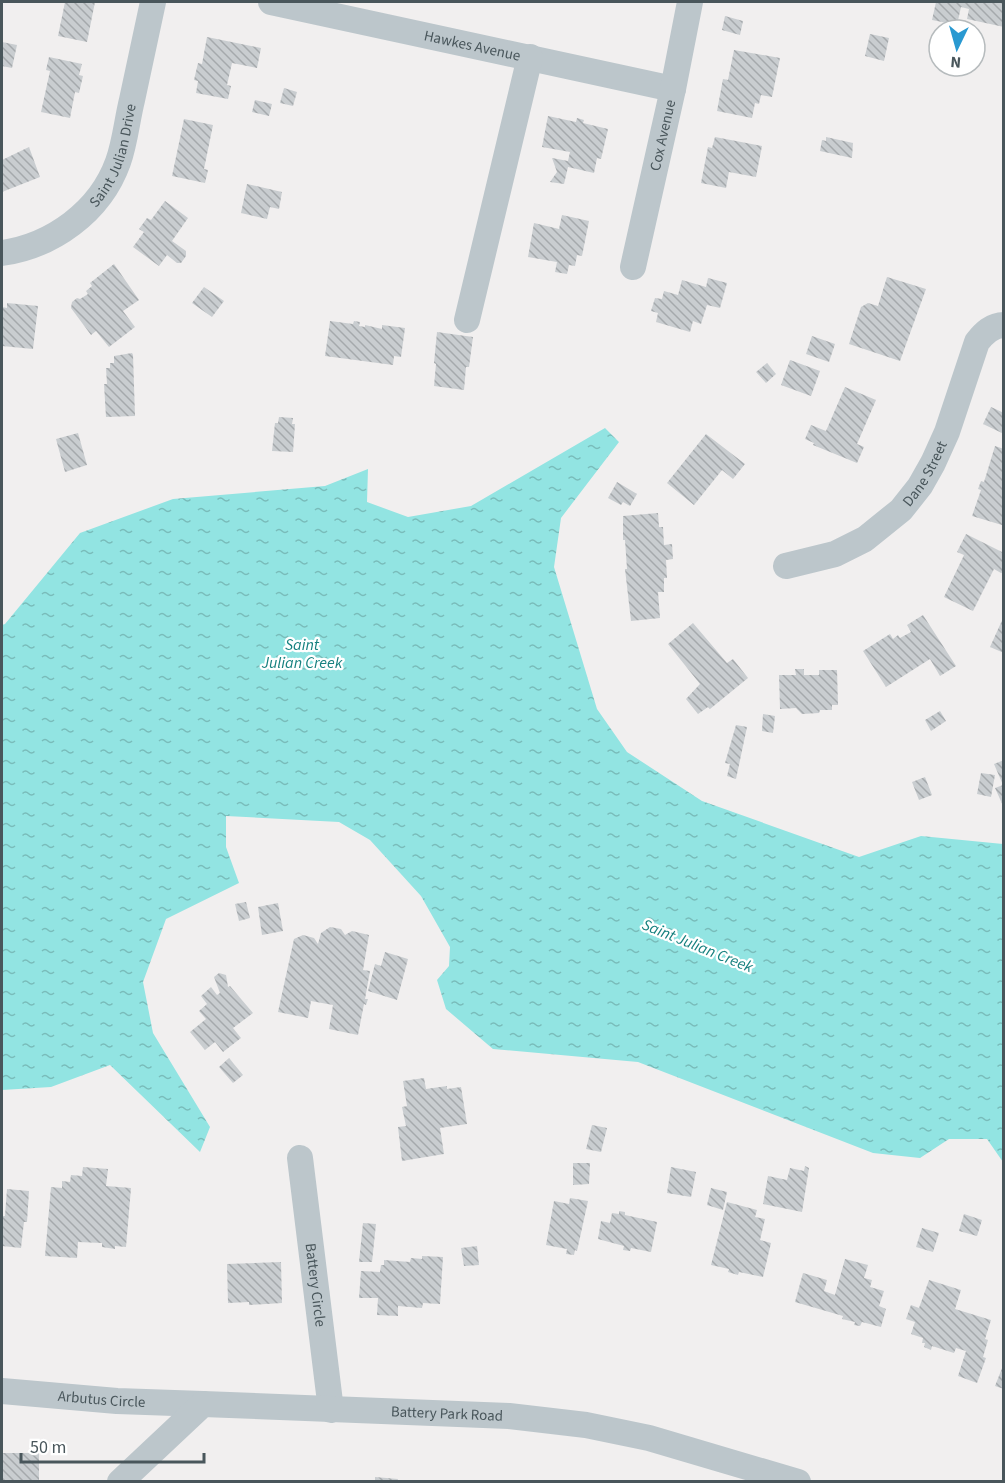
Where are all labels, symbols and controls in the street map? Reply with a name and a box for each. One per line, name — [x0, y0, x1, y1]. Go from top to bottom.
north arrow — [927, 18, 987, 78]
street label: Hawkes Avenue — [422, 25, 523, 67]
text: N — [950, 51, 962, 73]
street label: Cox Avenue — [645, 98, 681, 173]
street label: Saint Julian Drive — [85, 102, 142, 212]
street label: Dane Street — [898, 438, 953, 511]
water label: Saint Julian Creek — [261, 634, 343, 674]
water label: Saint Julian Creek — [639, 914, 757, 978]
street label: Battery Circle — [300, 1242, 331, 1328]
street label: Arbutus Circle — [57, 1386, 146, 1413]
street label: Battery Park Road — [390, 1401, 503, 1427]
scale bar — [21, 1426, 204, 1464]
text: 50 m — [30, 1435, 66, 1460]

